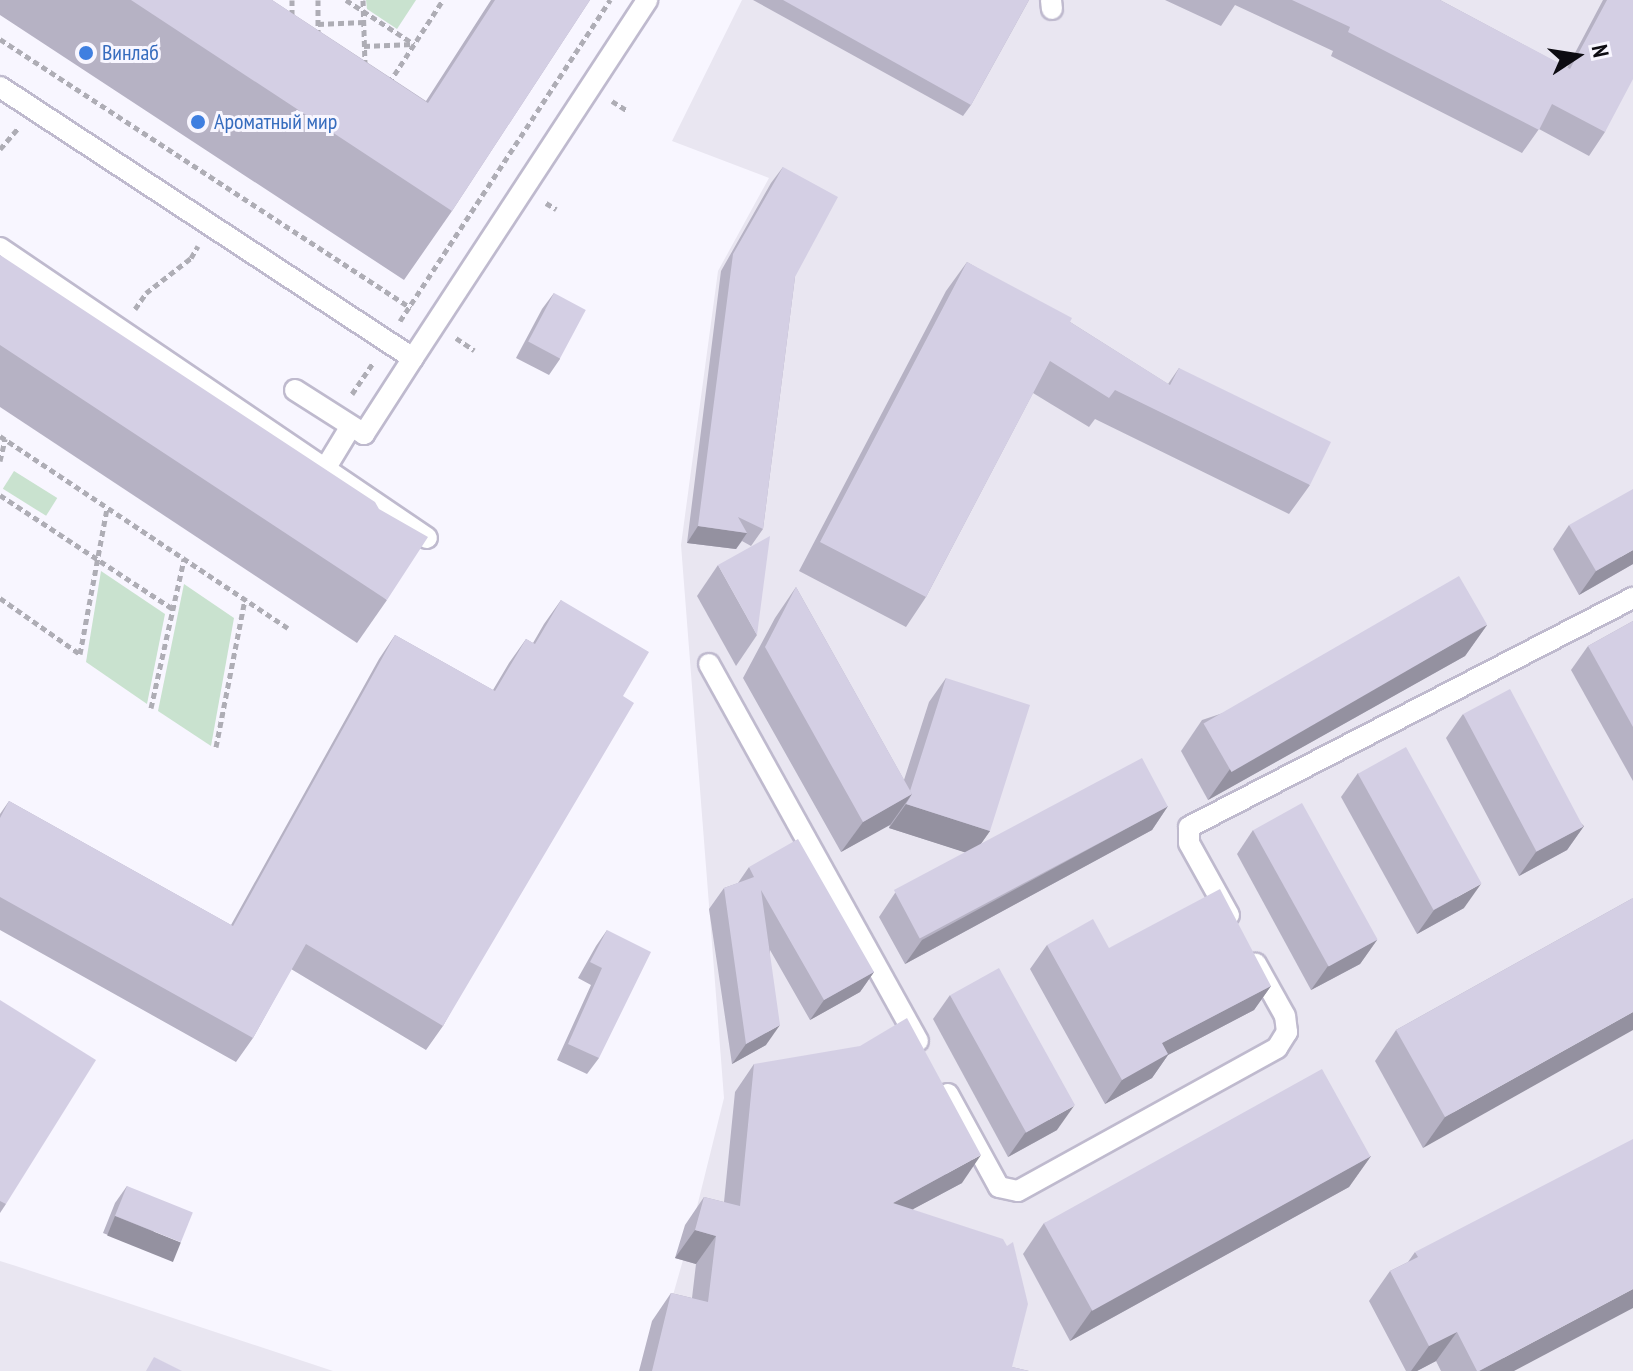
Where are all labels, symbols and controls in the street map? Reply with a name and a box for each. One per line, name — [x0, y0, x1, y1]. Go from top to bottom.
north arrow — [1537, 16, 1617, 96]
place label: Винлаб — [102, 40, 159, 66]
text: N — [1586, 42, 1615, 60]
marker: Винлаб — [77, 44, 95, 62]
place label: Ароматный мир — [214, 109, 337, 135]
marker: Ароматный мир — [189, 113, 207, 131]

